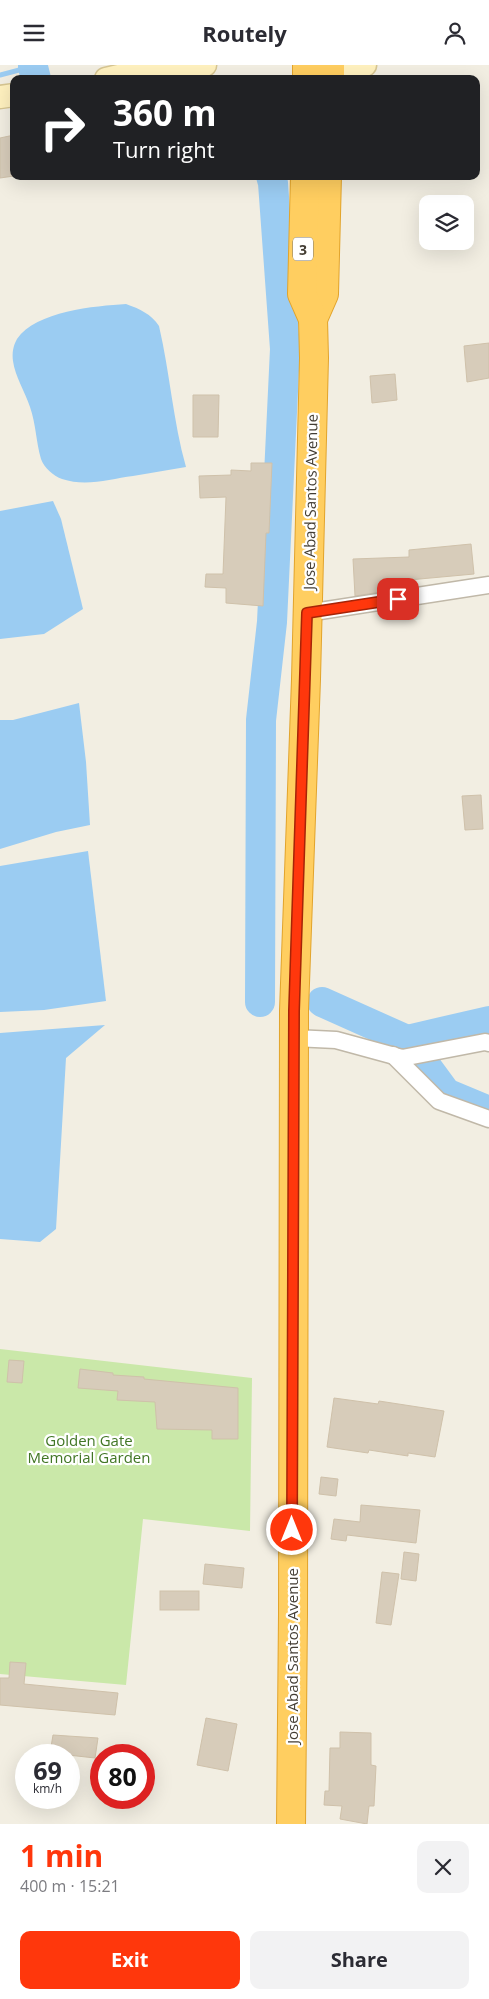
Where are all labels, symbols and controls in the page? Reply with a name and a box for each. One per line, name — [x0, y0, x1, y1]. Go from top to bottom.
text: Routely — [202, 18, 287, 48]
icon: menu — [20, 19, 48, 47]
icon: person — [441, 19, 469, 47]
text: 360 m — [113, 89, 217, 136]
icon: right — [30, 95, 95, 160]
text: Turn right — [113, 134, 215, 164]
map controls — [419, 195, 474, 250]
button: layers — [419, 195, 474, 250]
road number: 3 — [293, 237, 313, 260]
street label: Jose Abad Santos Avenue — [298, 414, 322, 592]
pin — [377, 578, 419, 620]
icon: arrive — [384, 585, 412, 613]
park label: Golden Gate Memorial Garden — [28, 1430, 150, 1467]
position arrow — [265, 1503, 317, 1555]
street label: Jose Abad Santos Avenue — [282, 1568, 302, 1746]
speed limit sign: 80 — [90, 1744, 155, 1809]
text: 69 — [33, 1753, 62, 1787]
text: km/h — [33, 1780, 62, 1797]
text: 1 min — [20, 1835, 103, 1876]
button: close — [417, 1841, 469, 1893]
text: 400 m · 15:21 — [20, 1875, 120, 1897]
button: Exit — [20, 1931, 240, 1989]
button: Share — [250, 1931, 469, 1989]

